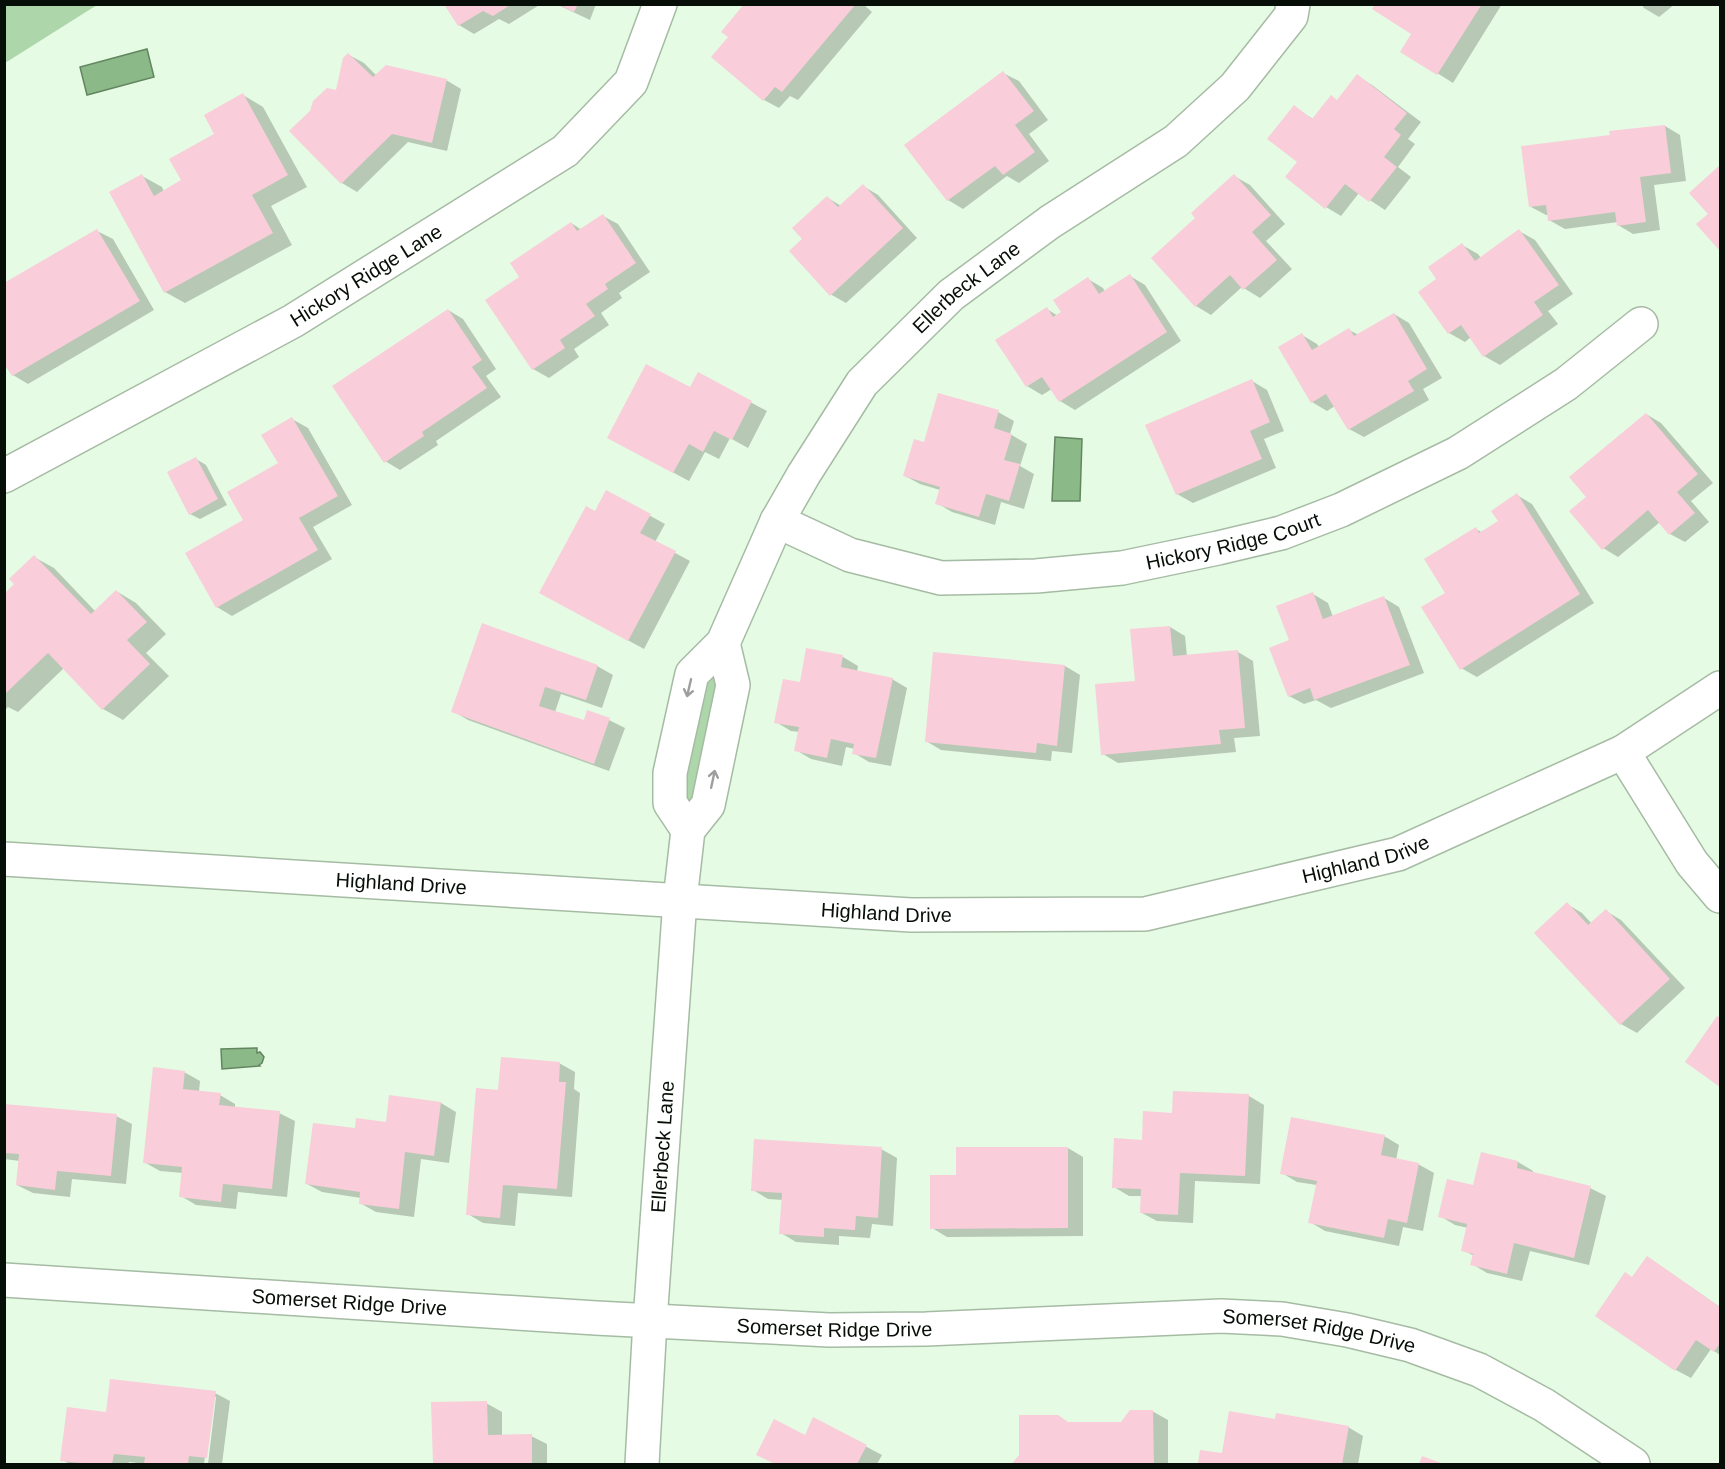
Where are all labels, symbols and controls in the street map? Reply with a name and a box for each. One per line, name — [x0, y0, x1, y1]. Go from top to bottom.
street label: Hickory Ridge Lane — [286, 220, 446, 331]
street label: Ellerbeck Lane — [908, 237, 1024, 338]
street label: Hickory Ridge Court — [1144, 508, 1324, 574]
one-way arrow — [682, 678, 694, 697]
one-way arrow — [708, 770, 719, 789]
street label: Highland Drive — [1300, 830, 1432, 887]
street label: Highland Drive — [335, 869, 467, 899]
street label: Highland Drive — [820, 898, 952, 926]
street label: Ellerbeck Lane — [647, 1080, 678, 1213]
street label: Somerset Ridge Drive — [251, 1285, 448, 1319]
street label: Somerset Ridge Drive — [1222, 1305, 1418, 1357]
street label: Somerset Ridge Drive — [736, 1314, 933, 1341]

